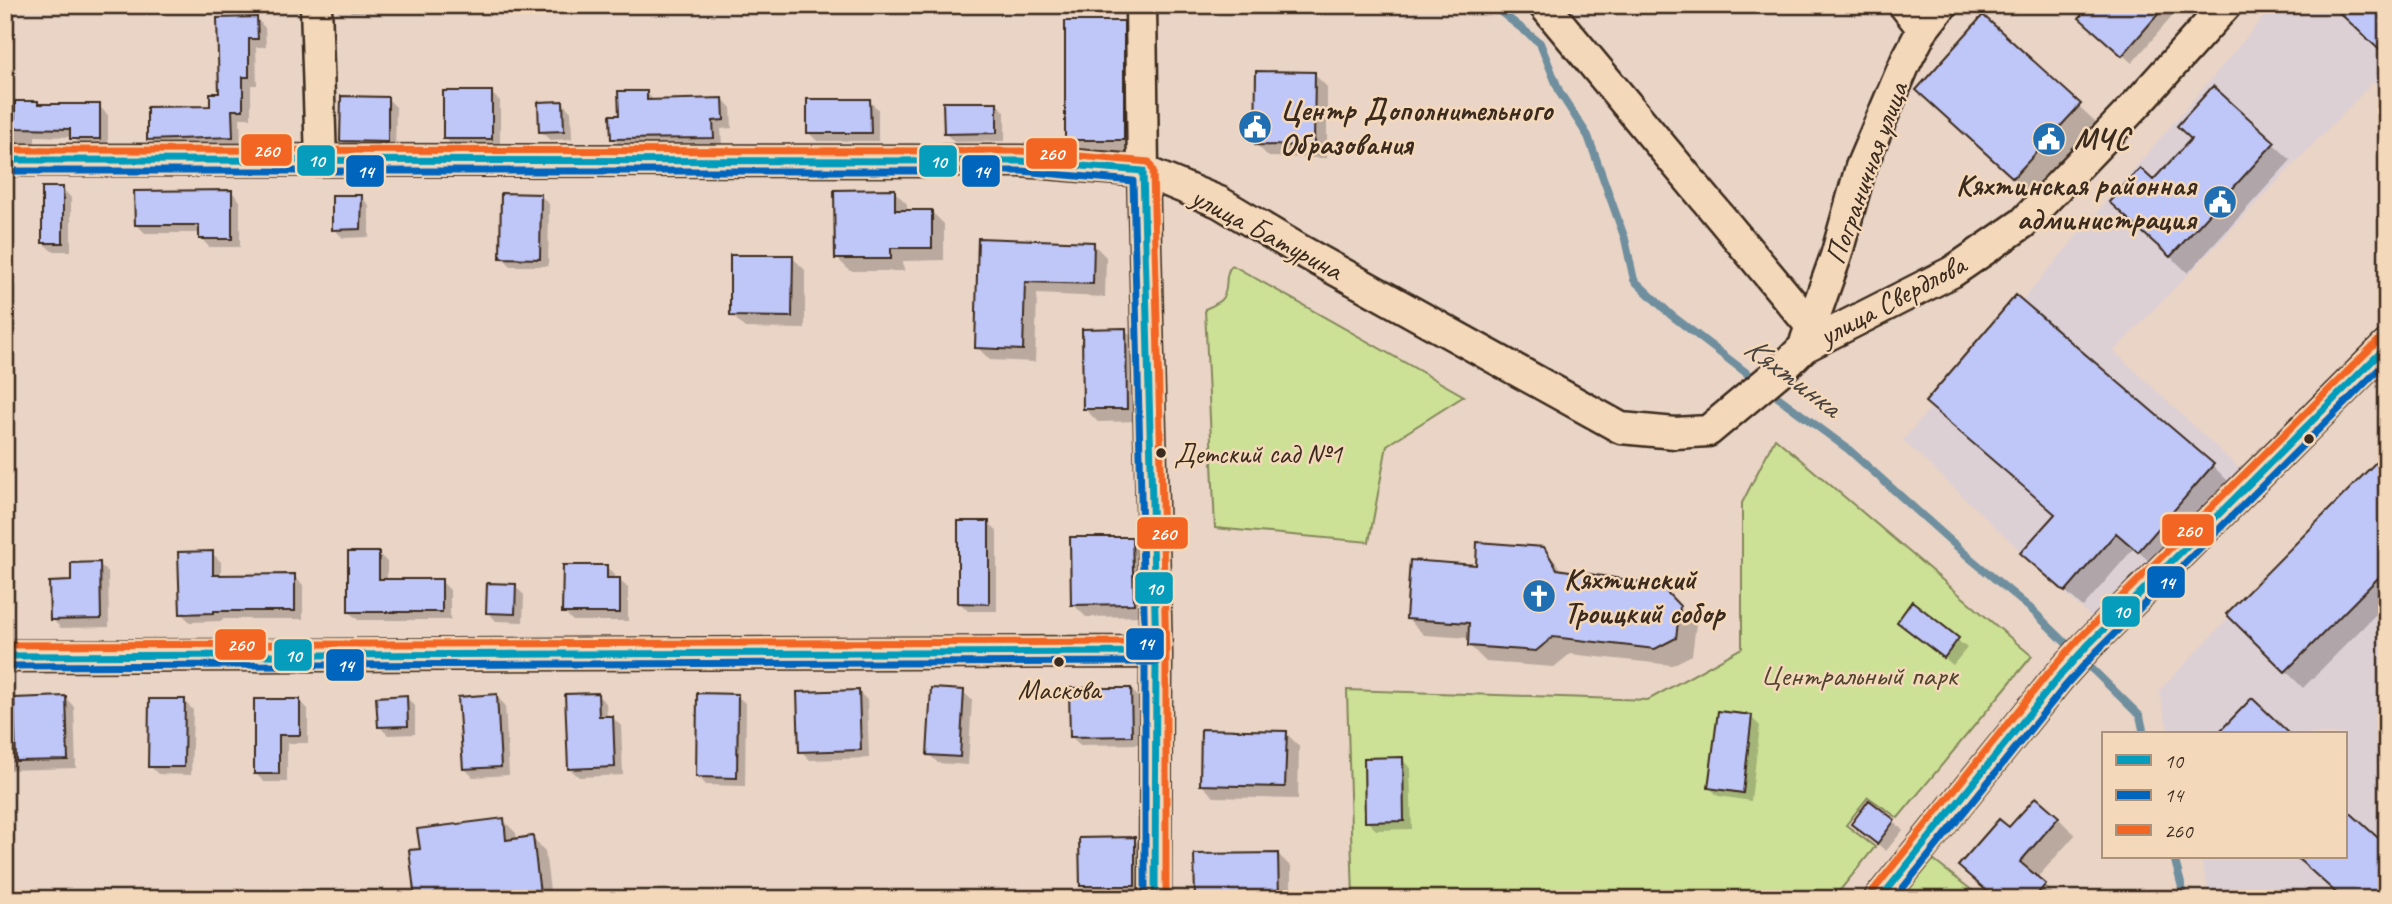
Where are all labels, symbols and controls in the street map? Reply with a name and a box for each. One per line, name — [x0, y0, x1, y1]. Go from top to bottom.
street label: Пограничная улица — [1816, 75, 1917, 269]
place label: Центр Дополнительного Образования — [1280, 91, 1554, 163]
public building icon: Центр Дополнительного Образования — [1236, 108, 1274, 146]
public building icon: МЧС — [2030, 120, 2068, 158]
place label: МЧС — [2074, 120, 2133, 158]
line badge: 260 — [240, 133, 293, 167]
line badge: 260 — [1025, 137, 1078, 170]
text: 260 — [253, 139, 281, 163]
text: 260 — [1038, 142, 1066, 166]
line badge: 10 — [296, 144, 336, 177]
line badge: 10 — [918, 144, 958, 178]
text: 10 — [307, 149, 327, 173]
text: 10 — [929, 150, 949, 174]
line badge: 14 — [345, 154, 385, 188]
line badge: 14 — [961, 154, 1001, 188]
text: 14 — [356, 160, 376, 184]
text: 14 — [972, 160, 992, 184]
place label: Кяхтинская районная администрация — [1956, 166, 2198, 238]
street label: улица Батурина — [1183, 176, 1351, 290]
public building icon: Кяхтинская районная администрация — [2201, 183, 2239, 221]
street label: улица Свердлова — [1810, 244, 1974, 355]
water label: Кяхтинка — [1736, 327, 1852, 428]
unlabelled marker — [2302, 432, 2316, 446]
place label: Детский сад №1 — [1174, 436, 1343, 471]
marker: Детский сад №1 — [1154, 446, 1168, 460]
line badge: 260 — [2161, 513, 2215, 547]
line badge: 260 — [1136, 516, 1189, 550]
text: 260 — [2175, 519, 2203, 543]
text: 260 — [1150, 522, 1178, 546]
place label: Кяхтинский Троицкий собор — [1564, 560, 1727, 632]
line badge: 14 — [2146, 565, 2186, 599]
line badge: 10 — [1134, 571, 1174, 605]
text: 14 — [2157, 571, 2177, 595]
text: 10 — [1145, 577, 1165, 601]
church icon: Кяхтинский Троицкий собор — [1520, 577, 1558, 615]
line badge: 10 — [2101, 595, 2141, 628]
text: 10 — [2112, 600, 2132, 624]
line badge: 14 — [1125, 627, 1165, 661]
line badge: 260 — [214, 628, 267, 661]
text: 14 — [1136, 632, 1156, 656]
text: 260 — [227, 633, 255, 657]
line badge: 10 — [273, 638, 313, 672]
text: 10 — [284, 644, 304, 668]
line badge: 14 — [325, 648, 365, 682]
text: 14 — [336, 654, 356, 678]
marker: Маскова — [1052, 655, 1066, 669]
park label: Центральный парк — [1760, 656, 1960, 694]
place label: Маскова — [1018, 672, 1103, 707]
legend — [2102, 732, 2346, 858]
text: 10 — [2164, 748, 2184, 774]
text: 14 — [2164, 782, 2185, 808]
text: 260 — [2164, 818, 2194, 844]

